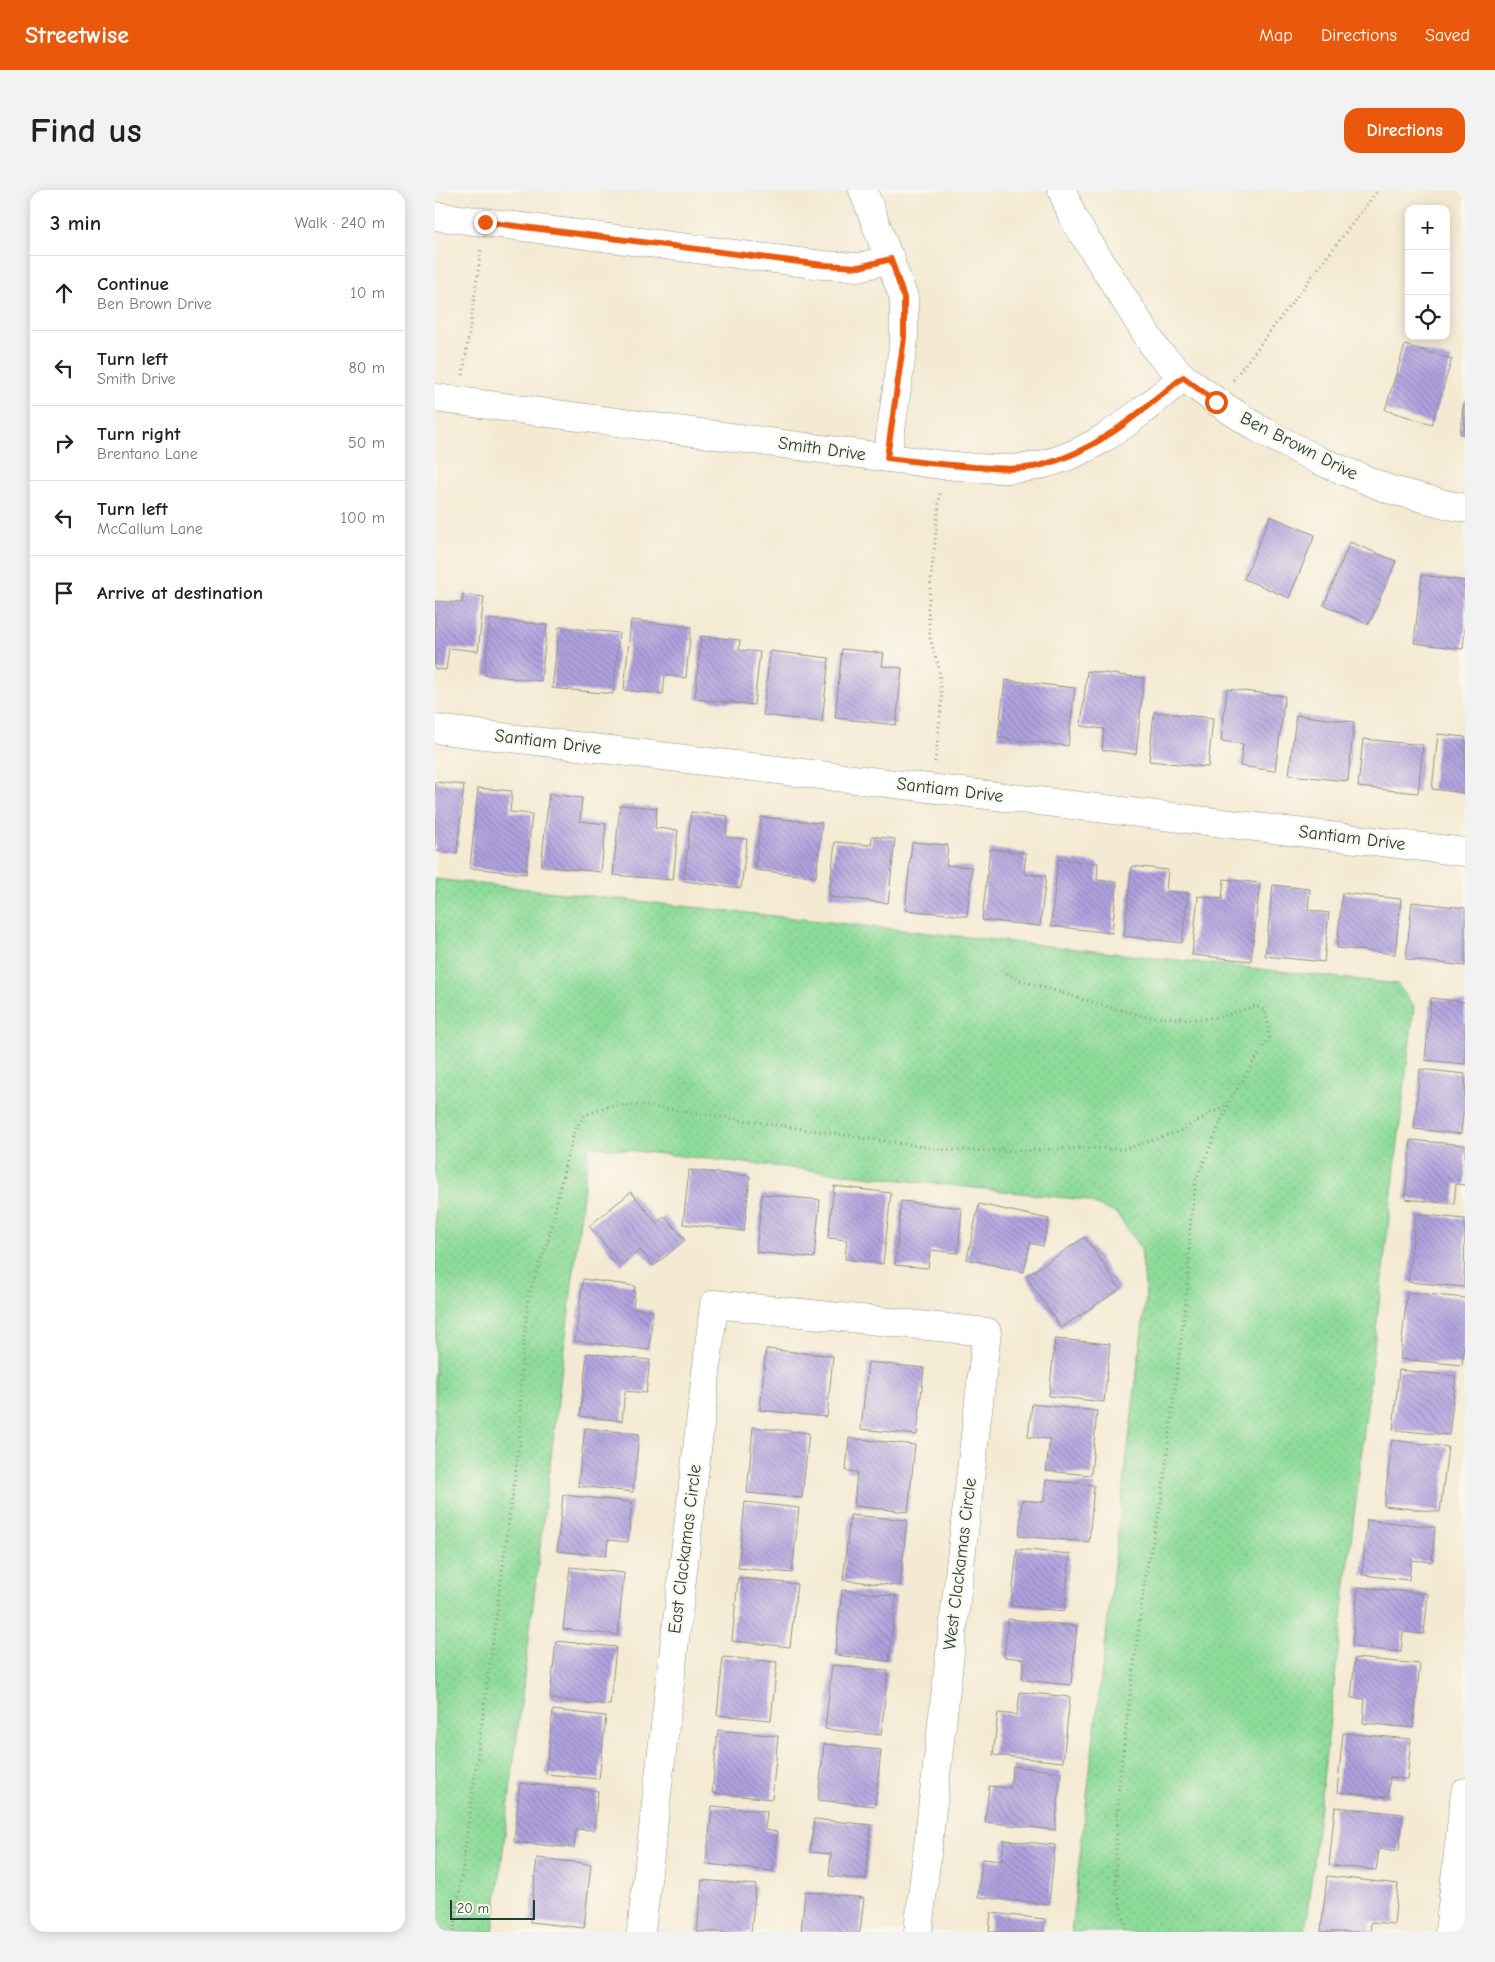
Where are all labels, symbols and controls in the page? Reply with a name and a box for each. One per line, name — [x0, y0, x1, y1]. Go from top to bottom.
text: Streetwise — [25, 21, 129, 49]
text: Map — [1259, 25, 1293, 46]
text: Directions — [1321, 25, 1397, 46]
text: Saved — [1425, 25, 1470, 46]
button: Directions — [1344, 108, 1465, 153]
text: Find us — [30, 110, 142, 151]
map controls — [1405, 205, 1450, 340]
button: + — [1405, 205, 1450, 250]
text: 3 min — [50, 211, 101, 235]
route end — [474, 211, 497, 234]
text: Walk · 240 m — [295, 214, 385, 232]
button: − — [1405, 250, 1450, 295]
text: Continue — [97, 273, 169, 295]
icon: ahead — [50, 279, 78, 307]
text: 10 m — [350, 284, 385, 302]
text: Ben Brown Drive — [97, 295, 212, 313]
button: locate — [1405, 295, 1450, 340]
text: Turn left — [97, 348, 168, 370]
icon: left — [50, 354, 78, 382]
text: 80 m — [348, 359, 385, 377]
text: Smith Drive — [97, 370, 176, 388]
route start — [1205, 391, 1228, 414]
street label: Ben Brown Drive — [1237, 407, 1361, 485]
text: Turn right — [97, 423, 181, 445]
icon: right — [50, 429, 78, 457]
street label: Smith Drive — [777, 432, 867, 466]
text: 50 m — [348, 434, 385, 452]
text: Brentano Lane — [97, 445, 198, 463]
text: Turn left — [97, 498, 168, 520]
icon: left — [50, 504, 78, 532]
text: 100 m — [341, 509, 385, 527]
text: McCallum Lane — [97, 520, 203, 538]
icon: arrive — [50, 579, 78, 607]
text: Arrive at destination — [97, 582, 263, 604]
street label: Santiam Drive — [493, 725, 603, 759]
street label: Santiam Drive — [895, 773, 1005, 807]
street label: Santiam Drive — [1297, 821, 1407, 855]
street label: East Clackamas Circle — [664, 1463, 706, 1635]
street label: West Clackamas Circle — [939, 1477, 981, 1651]
scale bar — [450, 1897, 535, 1920]
text: 20 m — [457, 1900, 489, 1917]

